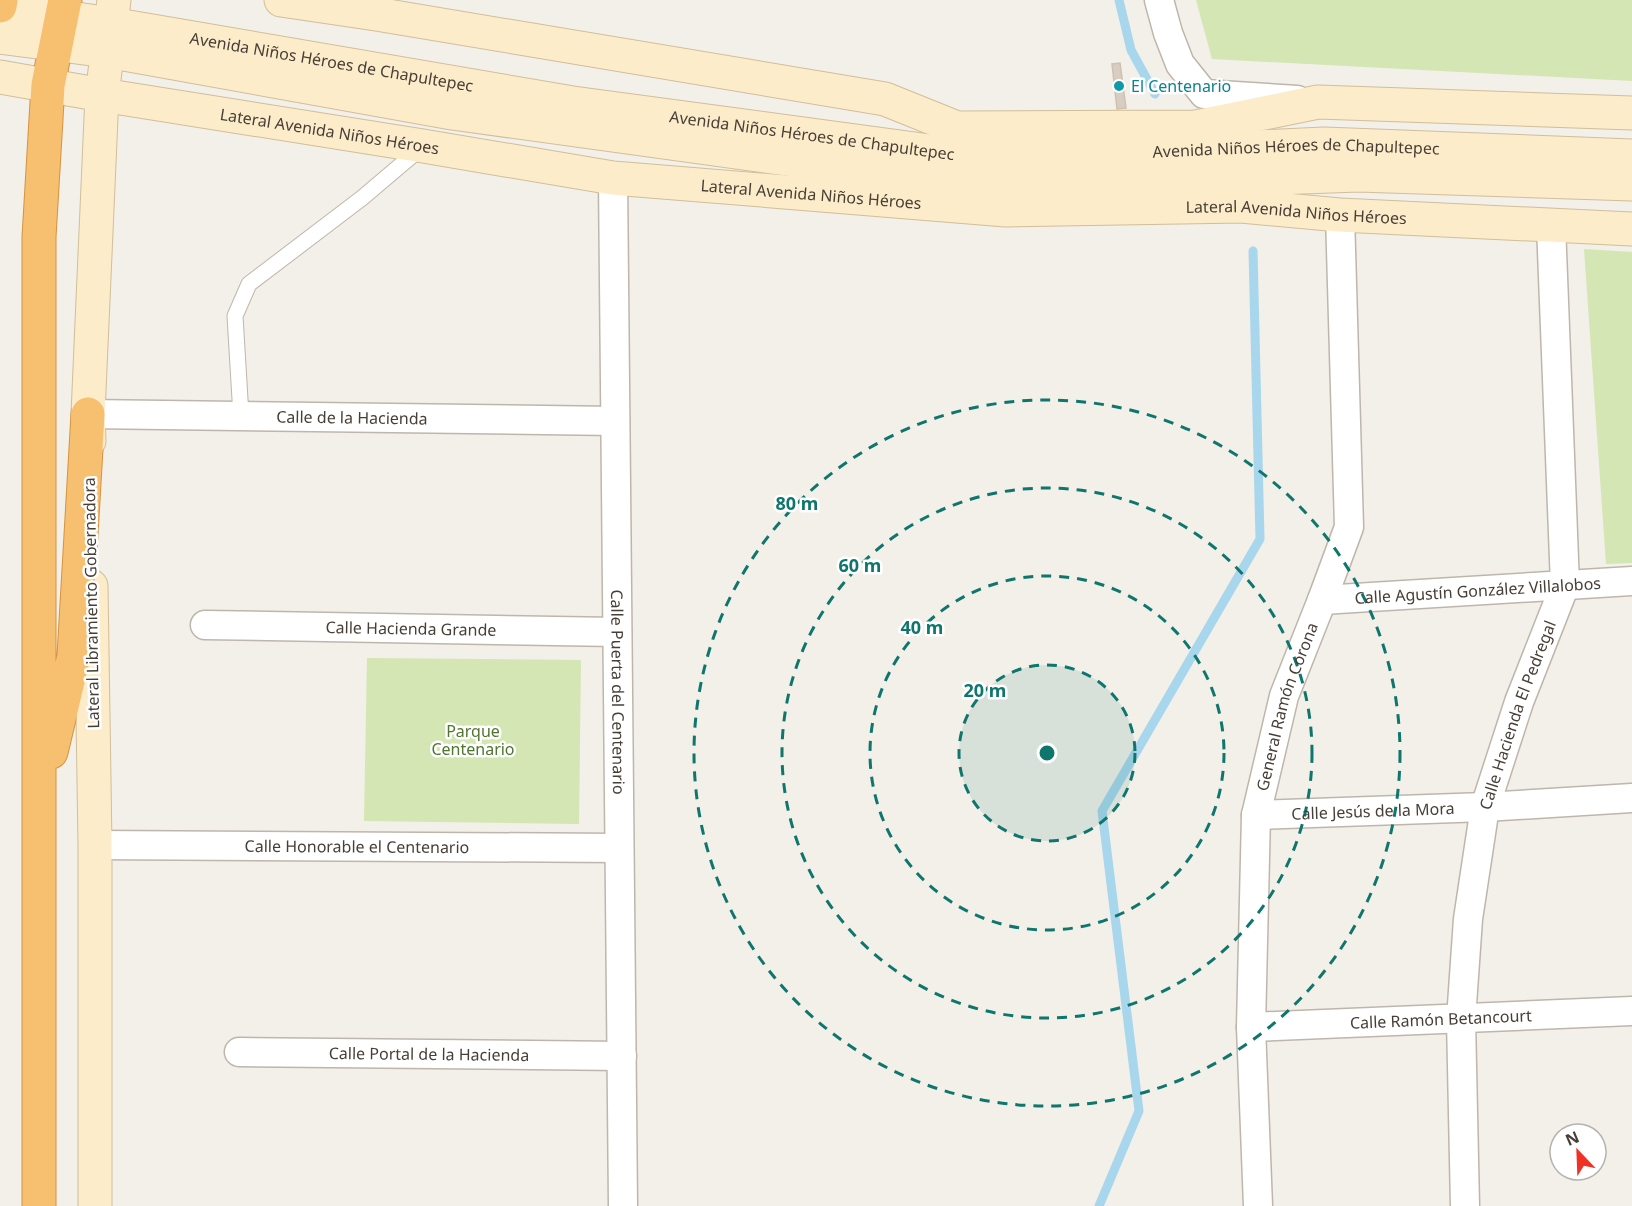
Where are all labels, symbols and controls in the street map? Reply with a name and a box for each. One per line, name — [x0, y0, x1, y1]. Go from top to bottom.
street label: Avenida Niños Héroes de Chapultepec — [188, 27, 475, 97]
place label: El Centenario — [1131, 75, 1231, 97]
marker: El Centenario — [1112, 79, 1126, 93]
street label: Lateral Avenida Niños Héroes — [218, 103, 441, 160]
street label: Avenida Niños Héroes de Chapultepec — [668, 105, 956, 165]
street label: Avenida Niños Héroes de Chapultepec — [1152, 133, 1440, 163]
street label: Lateral Avenida Niños Héroes — [700, 174, 922, 214]
street label: Lateral Avenida Niños Héroes — [1185, 195, 1407, 229]
street label: Calle de la Hacienda — [276, 406, 428, 430]
street label: Lateral Libramiento Gobernadora — [78, 477, 104, 729]
text: 80 m — [776, 491, 818, 515]
text: 60 m — [839, 553, 881, 577]
street label: Calle Agustín González Villalobos — [1354, 572, 1602, 609]
street label: Calle Puerta del Centenario — [606, 589, 630, 795]
text: 40 m — [901, 615, 943, 639]
street label: Calle Hacienda Grande — [325, 616, 497, 641]
street label: Calle Hacienda El Pedregal — [1474, 617, 1561, 812]
street label: General Ramón Corona — [1251, 619, 1323, 793]
text: 20 m — [964, 678, 1006, 702]
park label: Parque Centenario — [431, 720, 515, 760]
centre of rings — [1037, 743, 1057, 763]
street label: Calle Jesús de la Mora — [1291, 797, 1455, 825]
street label: Calle Honorable el Centenario — [245, 835, 469, 858]
street label: Calle Ramón Betancourt — [1349, 1004, 1532, 1034]
street label: Calle Portal de la Hacienda — [329, 1042, 529, 1066]
north arrow — [1548, 1122, 1608, 1182]
text: N — [1562, 1126, 1582, 1151]

